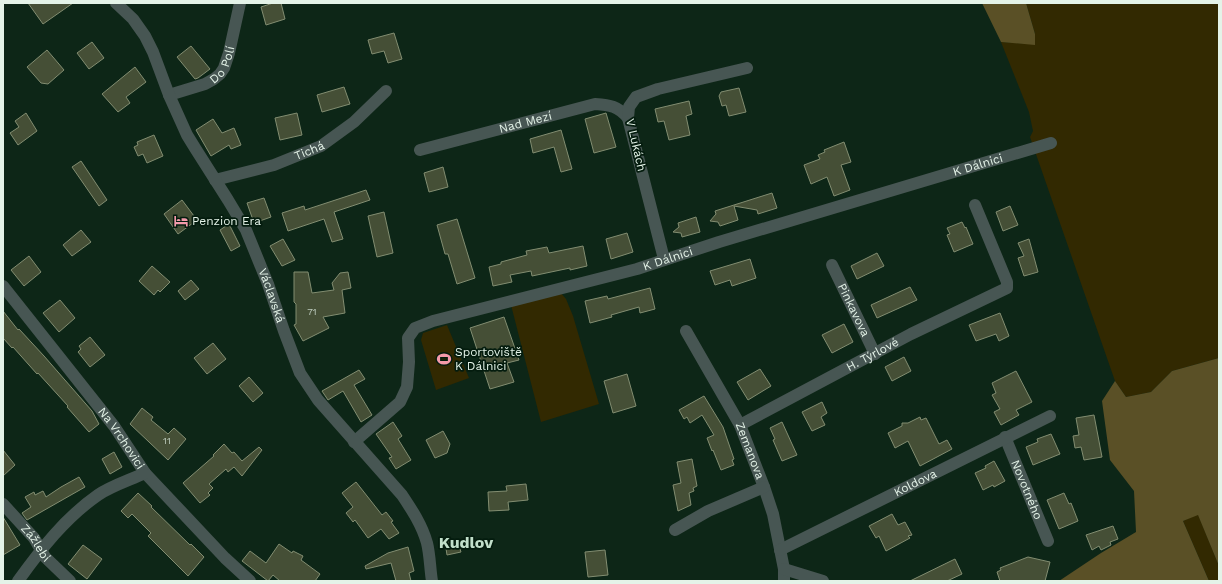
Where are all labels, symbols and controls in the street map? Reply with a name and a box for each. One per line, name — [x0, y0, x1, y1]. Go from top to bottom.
street label: Do Polí — [207, 45, 237, 87]
street label: Nad Mezí — [498, 109, 553, 136]
street label: V Lukách — [623, 117, 649, 173]
street label: Tichá — [292, 138, 327, 163]
street label: K Dálnici — [951, 151, 1004, 179]
hotel icon: Penzion Era — [173, 213, 189, 229]
place label: Penzion Era — [192, 214, 261, 228]
street label: K Dálnici — [641, 244, 694, 274]
street label: Václavská — [255, 266, 288, 325]
street label: Pinkavova — [835, 281, 873, 339]
house number: 71 — [307, 306, 317, 317]
street label: H. Týrlové — [844, 335, 901, 374]
place label: Sportoviště K Dálnici — [455, 345, 522, 373]
sports icon: Sportoviště K Dálnici — [436, 351, 452, 367]
street label: Na Vrchovici — [95, 405, 148, 472]
street label: Zemanova — [733, 420, 767, 481]
house number: 11 — [163, 435, 171, 446]
street label: Novotného — [1008, 458, 1045, 522]
street label: Koldova — [892, 466, 939, 499]
street label: Zážlebí — [18, 521, 53, 565]
district label: Kudlov — [439, 533, 493, 552]

